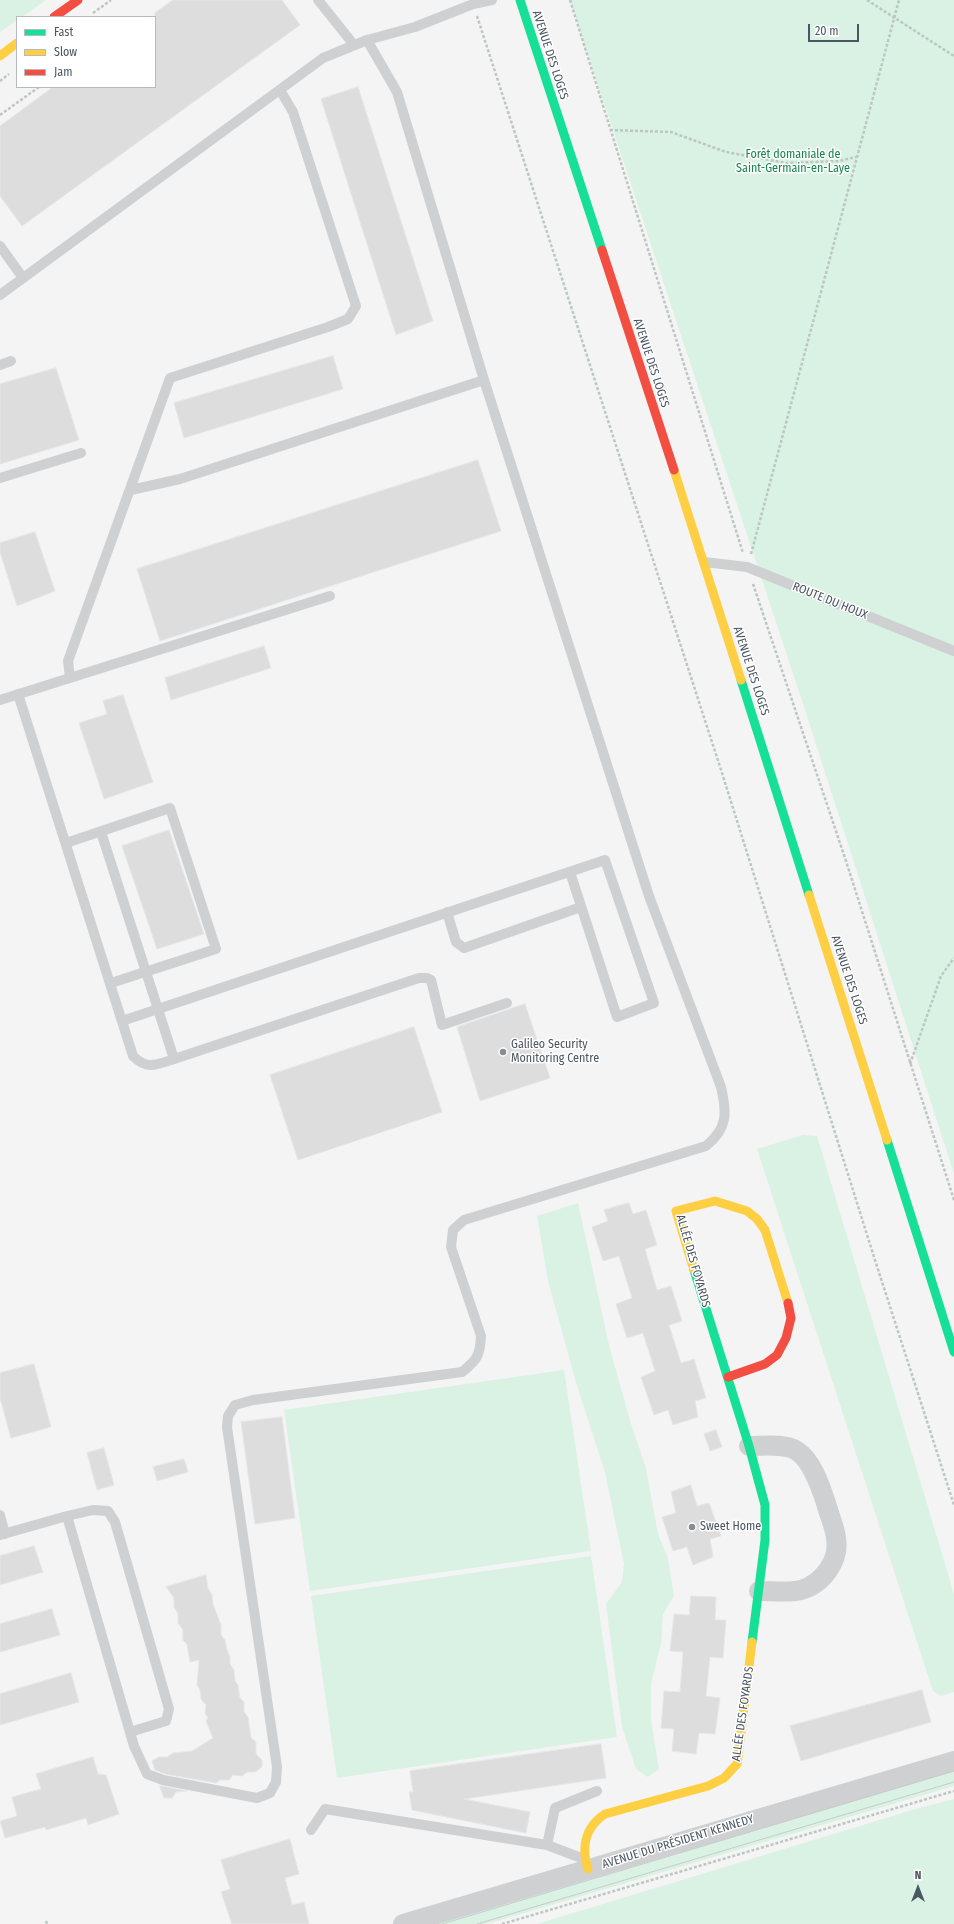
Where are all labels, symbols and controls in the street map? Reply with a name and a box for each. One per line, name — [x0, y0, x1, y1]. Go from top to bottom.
street label: AVENUE DES LOGES — [529, 9, 571, 101]
legend — [16, 16, 156, 88]
scale bar — [810, 16, 861, 42]
text: 20 m — [815, 24, 839, 38]
text: Fast — [54, 25, 73, 39]
text: Slow — [54, 45, 77, 59]
text: Jam — [54, 65, 72, 79]
park label: Forêt domaniale de Saint-Germain-en-Laye — [736, 148, 850, 176]
street label: AVENUE DES LOGES — [630, 317, 672, 409]
street label: ROUTE DU HOUX — [790, 579, 870, 623]
street label: AVENUE DES LOGES — [730, 625, 772, 717]
street label: AVENUE DES LOGES — [828, 934, 870, 1026]
place label: Galileo Security Monitoring Centre — [511, 1038, 599, 1066]
marker: Galileo Security Monitoring Centre — [498, 1047, 508, 1057]
street label: ALLÉE DES FOYARDS — [673, 1213, 713, 1309]
place label: Sweet Home — [700, 1520, 761, 1534]
marker: Sweet Home — [687, 1522, 697, 1532]
street label: ALLÉE DES FOYARDS — [729, 1666, 757, 1762]
street label: AVENUE DU PRÉSIDENT KENNEDY — [600, 1812, 756, 1872]
north arrow — [898, 1868, 938, 1908]
text: N — [915, 1869, 921, 1882]

